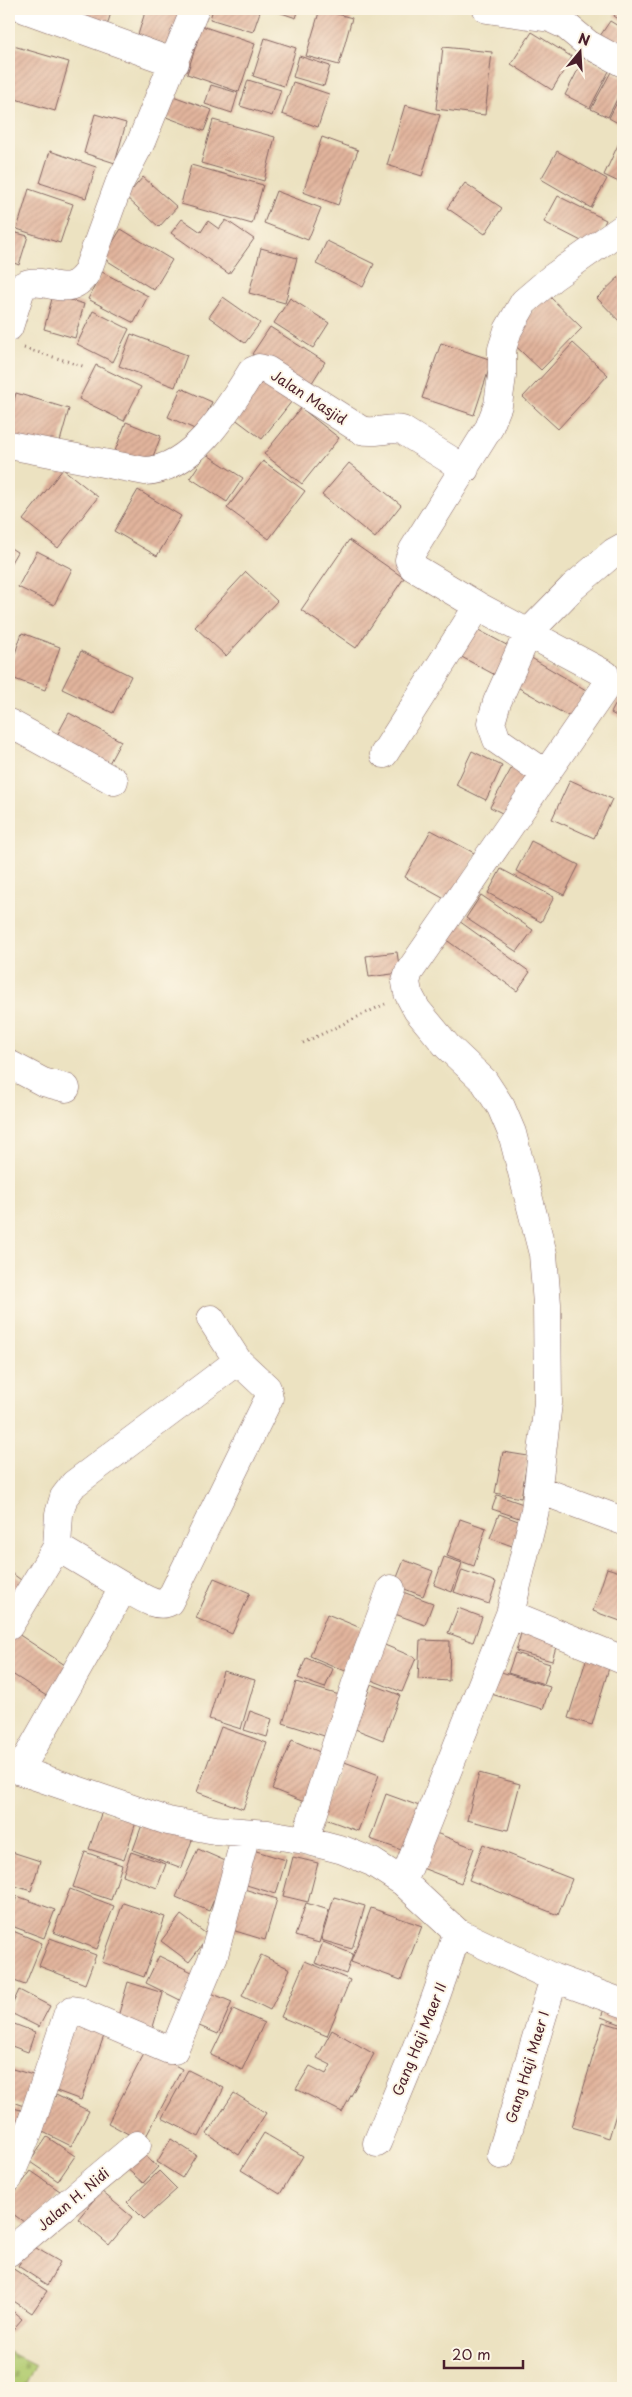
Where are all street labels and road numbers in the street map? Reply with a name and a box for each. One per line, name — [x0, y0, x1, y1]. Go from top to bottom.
street label: Jalan Masjid — [267, 365, 351, 429]
street label: Gang Haji Maer II — [387, 1979, 451, 2099]
street label: Gang Haji Maer I — [500, 2008, 554, 2126]
street label: Jalan H. Nidi — [32, 2163, 114, 2235]

